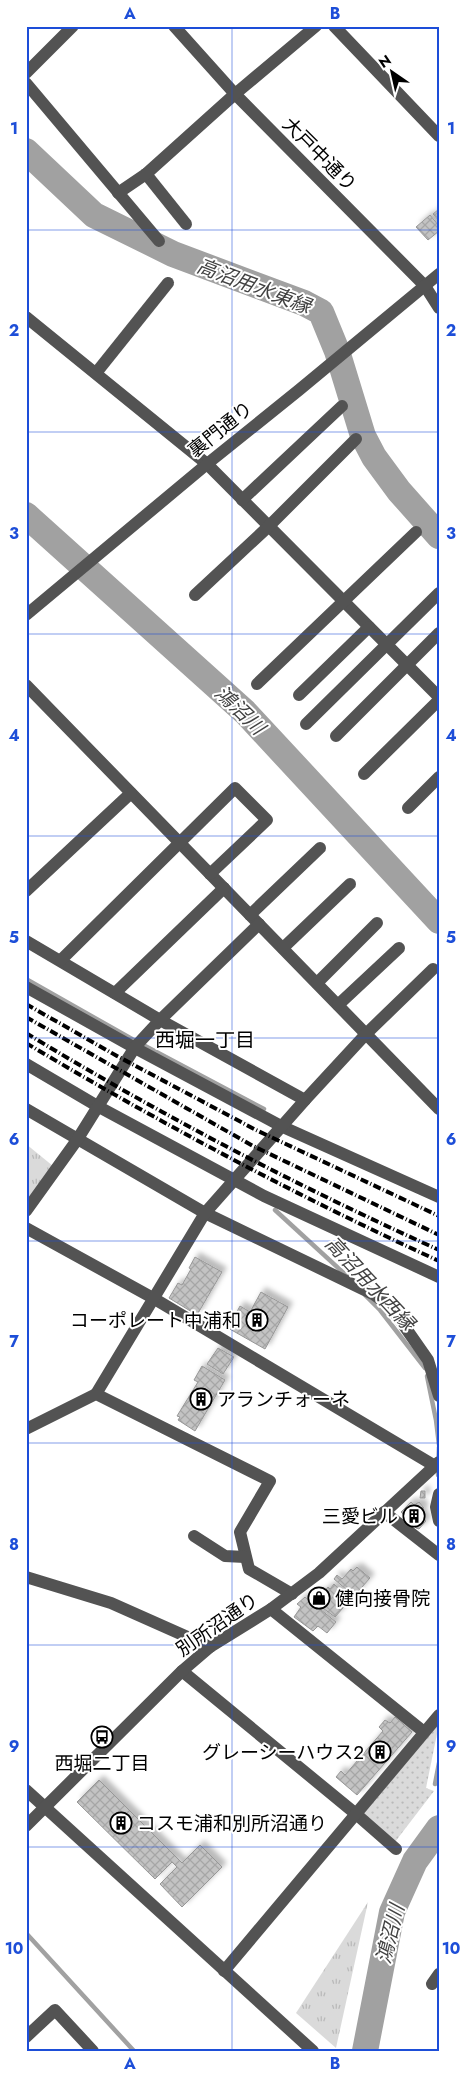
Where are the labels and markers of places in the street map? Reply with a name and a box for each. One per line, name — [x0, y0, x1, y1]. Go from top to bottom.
place label: コーポレート中浦和 — [70, 1307, 241, 1334]
building icon: コーポレート中浦和 — [245, 1308, 269, 1332]
place label: アランチォーネ — [217, 1386, 350, 1413]
building icon: アランチォーネ — [189, 1387, 213, 1411]
place label: 三愛ビル — [322, 1503, 398, 1530]
building icon: 三愛ビル — [402, 1504, 426, 1528]
place label: 健向接骨院 — [335, 1585, 430, 1612]
shop icon: 健向接骨院 — [307, 1586, 331, 1610]
bus stop icon: 西堀二丁目 — [90, 1725, 114, 1749]
place label: グレーシーハウス2 — [202, 1739, 364, 1766]
building icon: グレーシーハウス2 — [368, 1740, 392, 1764]
place label: 西堀二丁目 — [54, 1750, 150, 1777]
place label: コスモ浦和別所沼通り — [137, 1810, 327, 1837]
building icon: コスモ浦和別所沼通り — [109, 1811, 133, 1835]

